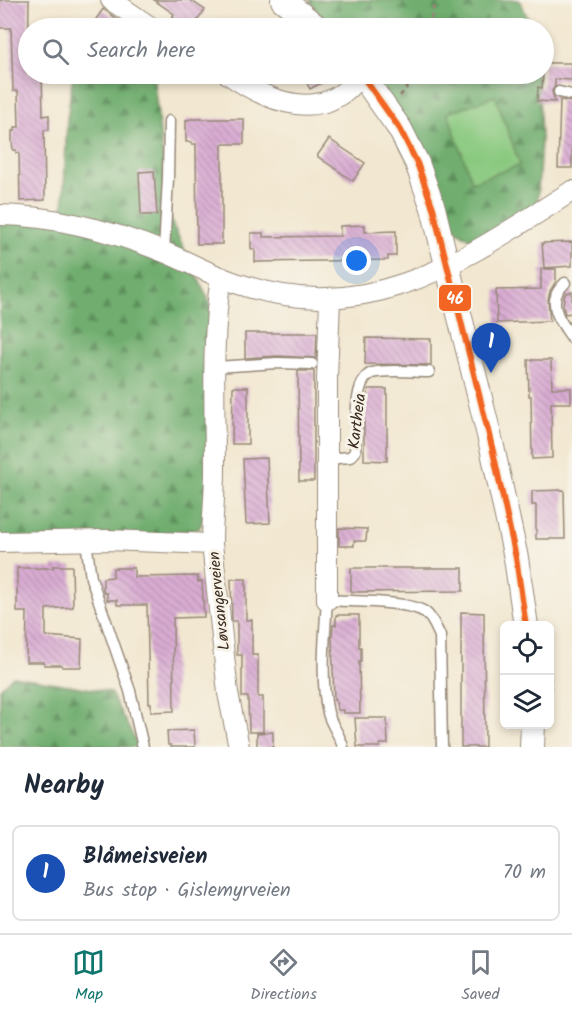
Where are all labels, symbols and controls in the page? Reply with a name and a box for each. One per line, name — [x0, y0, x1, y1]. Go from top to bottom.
search box — [18, 18, 554, 84]
text: Search here — [87, 34, 195, 69]
icon: search — [39, 35, 72, 68]
your location — [342, 246, 371, 275]
line badge: 46 — [438, 284, 472, 312]
text: 46 — [446, 287, 464, 312]
pin: 1 — [472, 324, 510, 373]
street label: Kartheia — [342, 392, 373, 450]
street label: Løvsangerveien — [202, 550, 237, 651]
map controls — [500, 621, 554, 729]
button: locate — [500, 621, 554, 675]
button: layers — [500, 675, 554, 729]
text: Nearby — [24, 765, 104, 807]
text: Blåmeisveien — [83, 840, 207, 875]
text: 1 — [42, 857, 49, 889]
text: 70 m — [503, 857, 546, 889]
text: Bus stop · Gislemyrveien — [83, 875, 291, 907]
tab: Map — [72, 946, 105, 1007]
tab: Directions — [250, 946, 317, 1007]
tab: Saved — [462, 946, 500, 1007]

